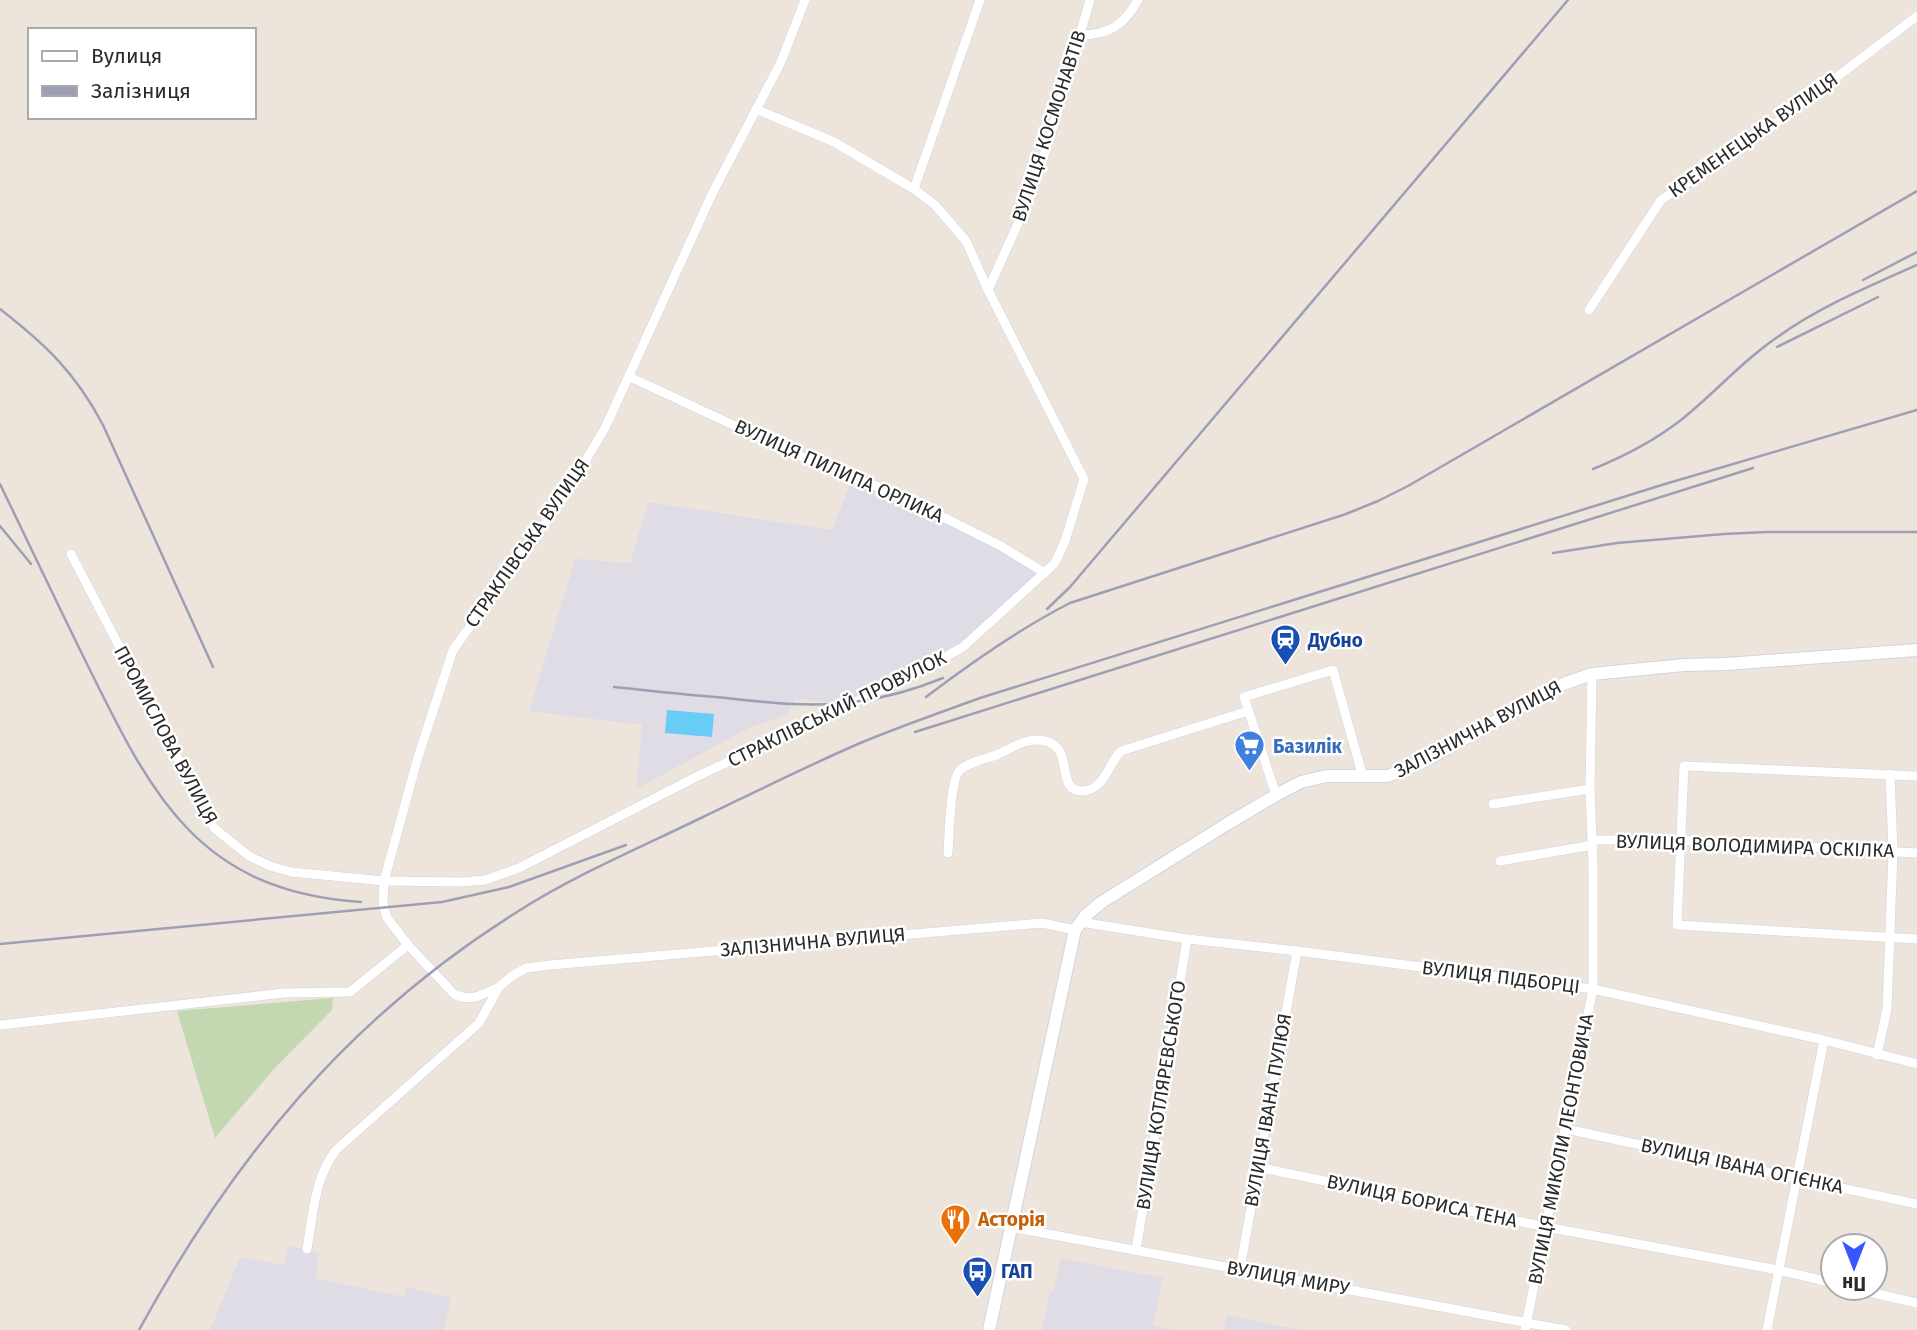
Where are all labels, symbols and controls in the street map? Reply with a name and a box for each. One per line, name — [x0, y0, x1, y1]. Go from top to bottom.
street label: ВУЛИЦЯ КОСМОНАВТІВ — [1007, 27, 1091, 225]
legend — [28, 28, 256, 119]
text: Вулиця — [91, 43, 162, 69]
street label: КРЕМЕНЕЦЬКА ВУЛИЦЯ — [1664, 68, 1842, 202]
text: Залізниця — [91, 78, 191, 104]
street label: ВУЛИЦЯ ПИЛИПА ОРЛИКА — [731, 414, 947, 528]
street label: СТРАКЛІВСЬКА ВУЛИЦЯ — [460, 454, 594, 632]
station icon: Дубно — [1268, 623, 1302, 667]
place label: Дубно — [1307, 629, 1363, 652]
street label: ПРОМИСЛОВА ВУЛИЦЯ — [109, 642, 223, 828]
street label: СТРАКЛІВСЬКИЙ ПРОВУЛОК — [724, 646, 950, 772]
street label: ЗАЛІЗНИЧНА ВУЛИЦЯ — [1391, 675, 1565, 783]
supermarket icon: Базилік — [1233, 729, 1267, 773]
place label: Базилік — [1273, 735, 1343, 758]
street label: ВУЛИЦЯ ВОЛОДИМИРА ОСКІЛКА — [1615, 830, 1895, 862]
street label: ЗАЛІЗНИЧНА ВУЛИЦЯ — [720, 922, 906, 962]
street label: ВУЛИЦЯ ПІДБОРЦІ — [1421, 956, 1581, 998]
street label: ВУЛИЦЯ КОТЛЯРЕВСЬКОГО — [1131, 979, 1191, 1211]
street label: ВУЛИЦЯ ІВАНА ПУЛЮЯ — [1240, 1011, 1296, 1209]
street label: ВУЛИЦЯ МИКОЛИ ЛЕОНТОВИЧА — [1523, 1011, 1599, 1286]
street label: ВУЛИЦЯ ІВАНА ОГІЄНКА — [1639, 1133, 1845, 1199]
street label: ВУЛИЦЯ БОРИСА ТЕНА — [1325, 1170, 1519, 1232]
restaurant icon: Асторія — [938, 1202, 972, 1246]
place label: Асторія — [977, 1208, 1045, 1231]
north arrow — [1819, 1232, 1889, 1302]
bus stop icon: ГАП — [961, 1254, 995, 1298]
street label: ВУЛИЦЯ МИРУ — [1225, 1256, 1352, 1300]
place label: ГАП — [1001, 1260, 1033, 1283]
text: Пн — [1842, 1272, 1866, 1295]

